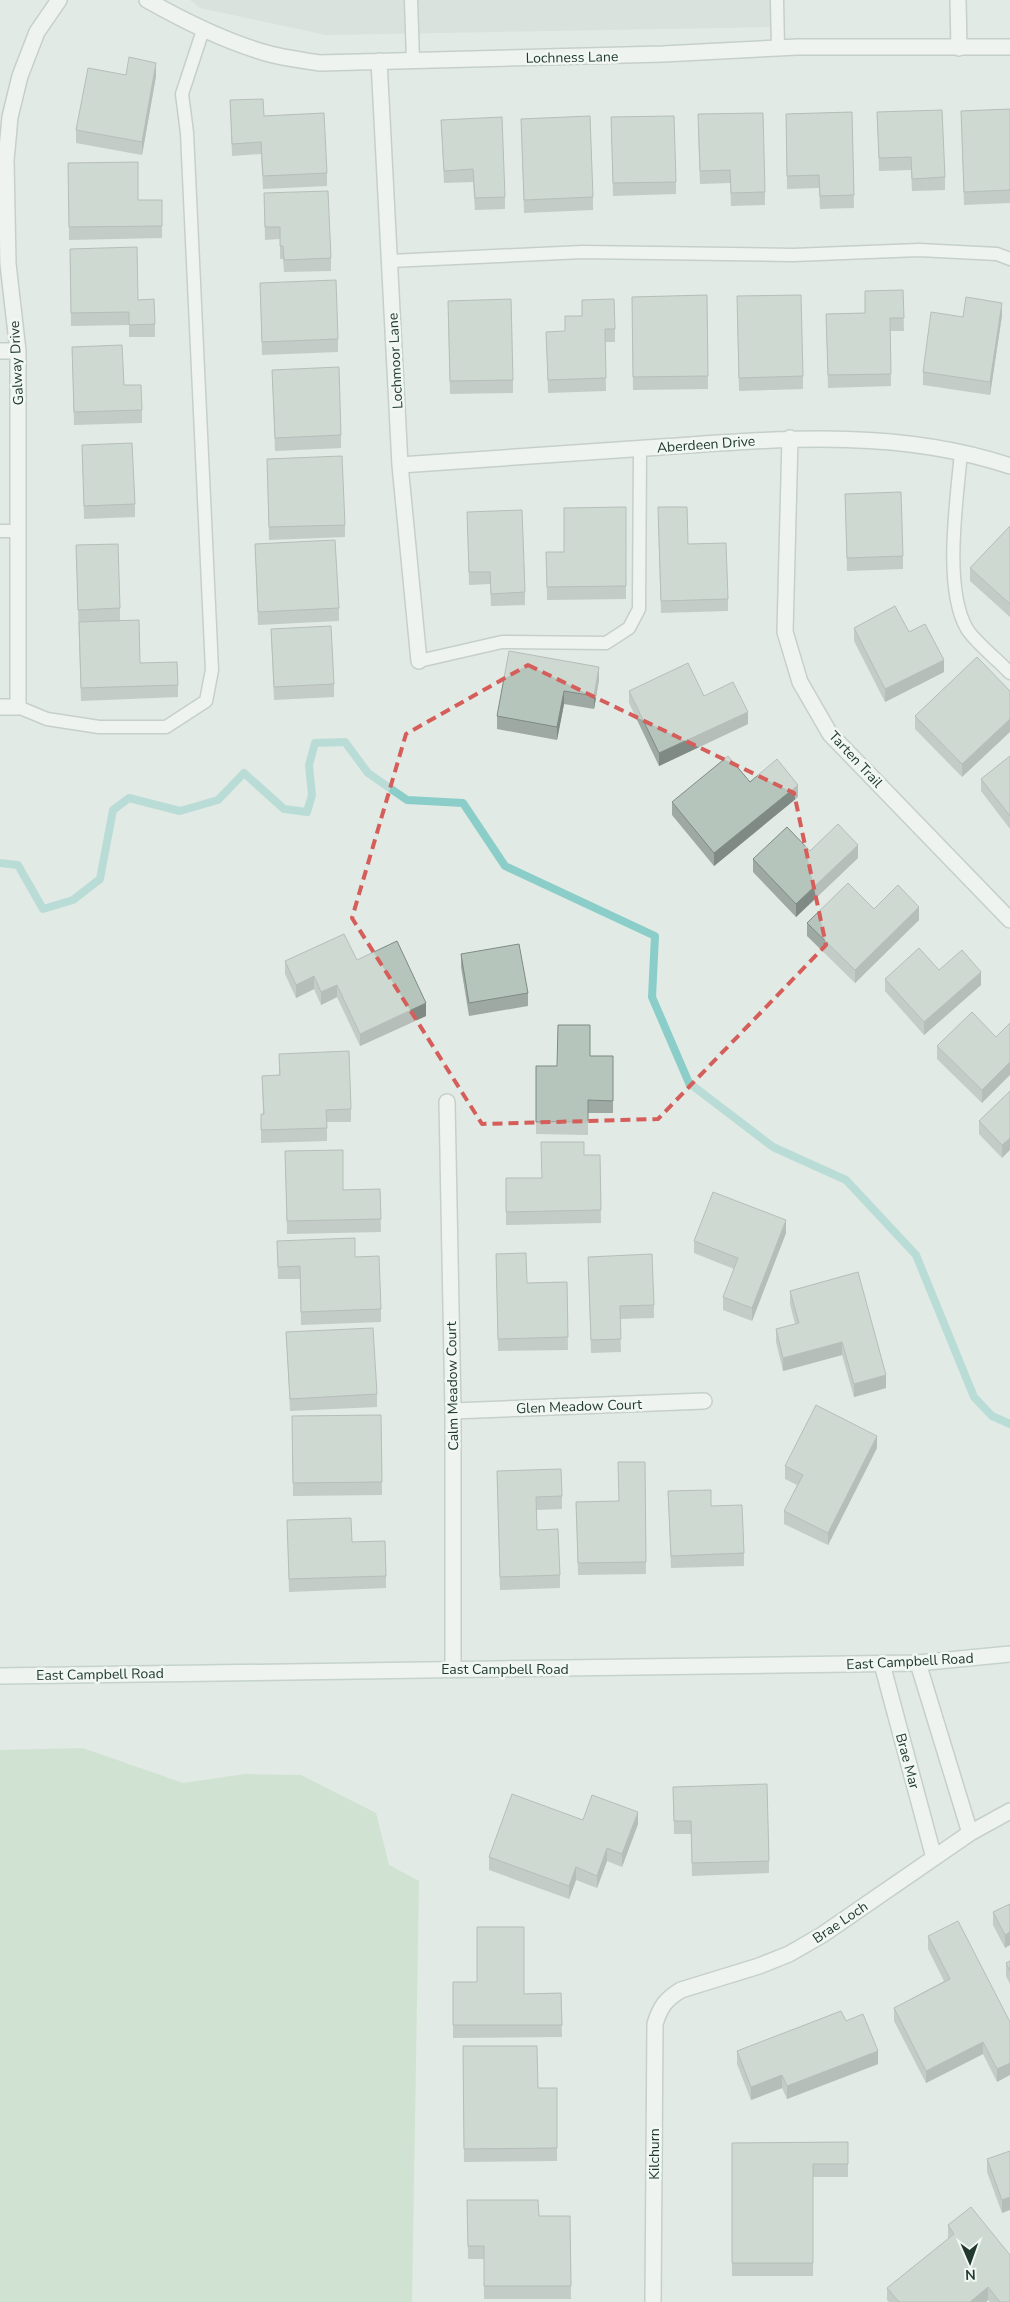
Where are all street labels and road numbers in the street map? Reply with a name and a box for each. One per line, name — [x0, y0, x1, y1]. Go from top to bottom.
street label: Lochness Lane — [526, 47, 618, 68]
street label: Lochmoor Lane — [383, 312, 408, 410]
street label: Galway Drive — [5, 320, 28, 406]
street label: Aberdeen Drive — [656, 432, 756, 457]
street label: Tarten Trail — [824, 727, 887, 792]
street label: Calm Meadow Court — [442, 1321, 463, 1451]
street label: Glen Meadow Court — [516, 1395, 642, 1418]
street label: East Campbell Road — [846, 1649, 974, 1674]
street label: East Campbell Road — [441, 1660, 569, 1679]
street label: East Campbell Road — [36, 1664, 164, 1685]
street label: Brae Mar — [891, 1731, 924, 1791]
street label: Brae Loch — [809, 1897, 872, 1948]
street label: Kilchurn — [645, 2128, 664, 2180]

